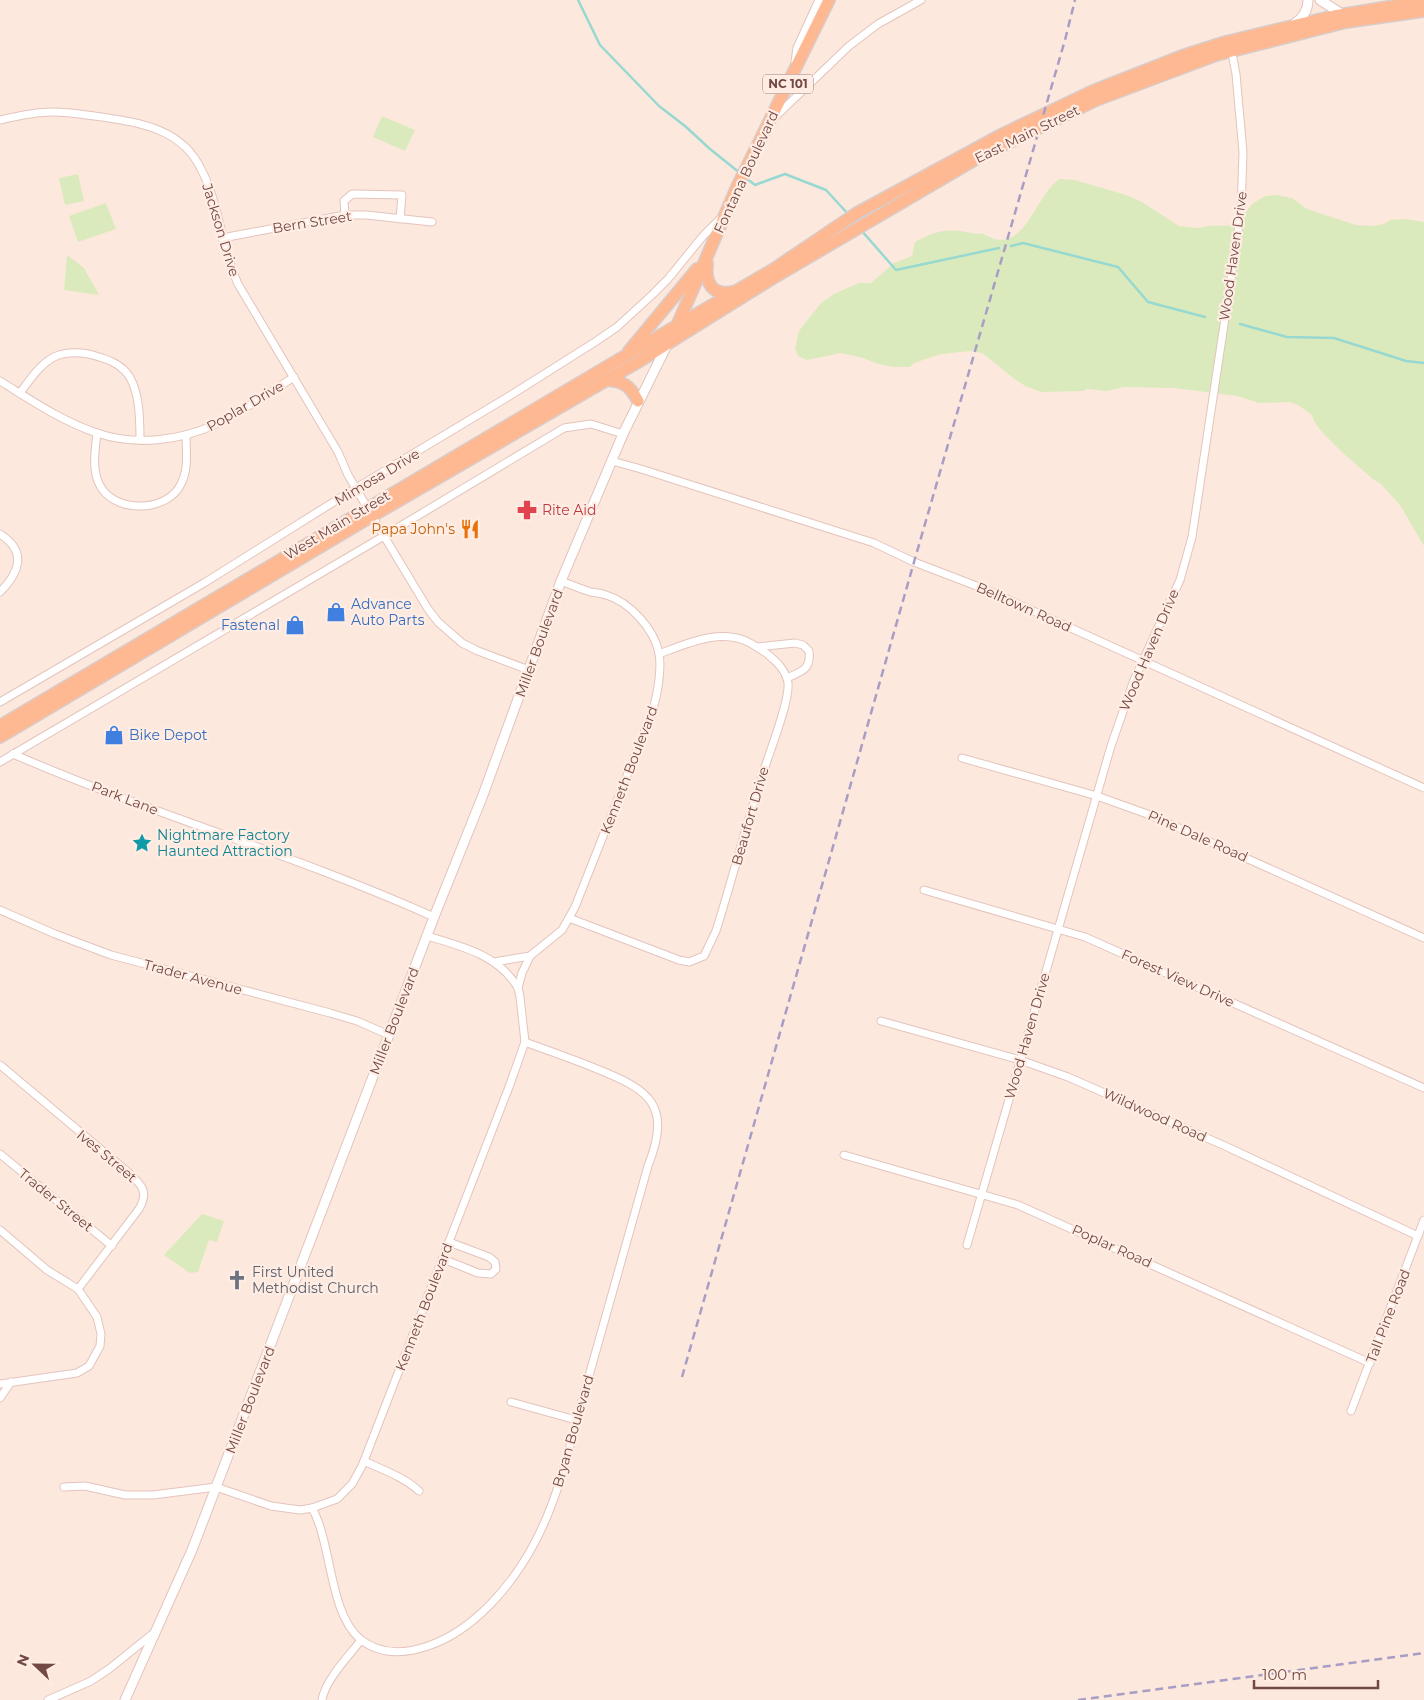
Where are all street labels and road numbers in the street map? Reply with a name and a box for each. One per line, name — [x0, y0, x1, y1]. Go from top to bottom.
road number: NC 101 — [763, 74, 813, 94]
street label: East Main Street — [972, 101, 1083, 167]
street label: Fontana Boulevard — [710, 108, 782, 236]
street label: Jackson Drive — [198, 180, 244, 279]
street label: Wood Haven Drive — [1215, 190, 1251, 322]
street label: Bern Street — [271, 207, 353, 237]
street label: Poplar Drive — [203, 377, 287, 435]
street label: Mimosa Drive — [331, 445, 423, 509]
street label: West Main Street — [281, 486, 393, 564]
street label: Belltown Road — [974, 578, 1074, 636]
street label: Miller Boulevard — [511, 586, 567, 700]
street label: Wood Haven Drive — [1115, 586, 1183, 714]
street label: Kenneth Boulevard — [596, 703, 662, 837]
street label: Beaufort Drive — [727, 765, 773, 867]
street label: Park Lane — [89, 777, 161, 819]
street label: Pine Dale Road — [1145, 806, 1251, 866]
street label: Forest View Drive — [1119, 945, 1237, 1011]
street label: Trader Avenue — [142, 955, 244, 999]
street label: Miller Boulevard — [365, 965, 423, 1077]
street label: Wood Haven Drive — [1000, 971, 1054, 1101]
street label: Wildwood Road — [1100, 1084, 1210, 1146]
street label: Ives Street — [73, 1126, 141, 1187]
street label: Trader Street — [15, 1164, 97, 1236]
street label: Poplar Road — [1069, 1220, 1155, 1272]
street label: Kenneth Boulevard — [391, 1240, 457, 1374]
street label: Tall Pine Road — [1362, 1267, 1414, 1365]
street label: Miller Boulevard — [221, 1344, 279, 1456]
street label: Bryan Boulevard — [548, 1373, 598, 1489]

